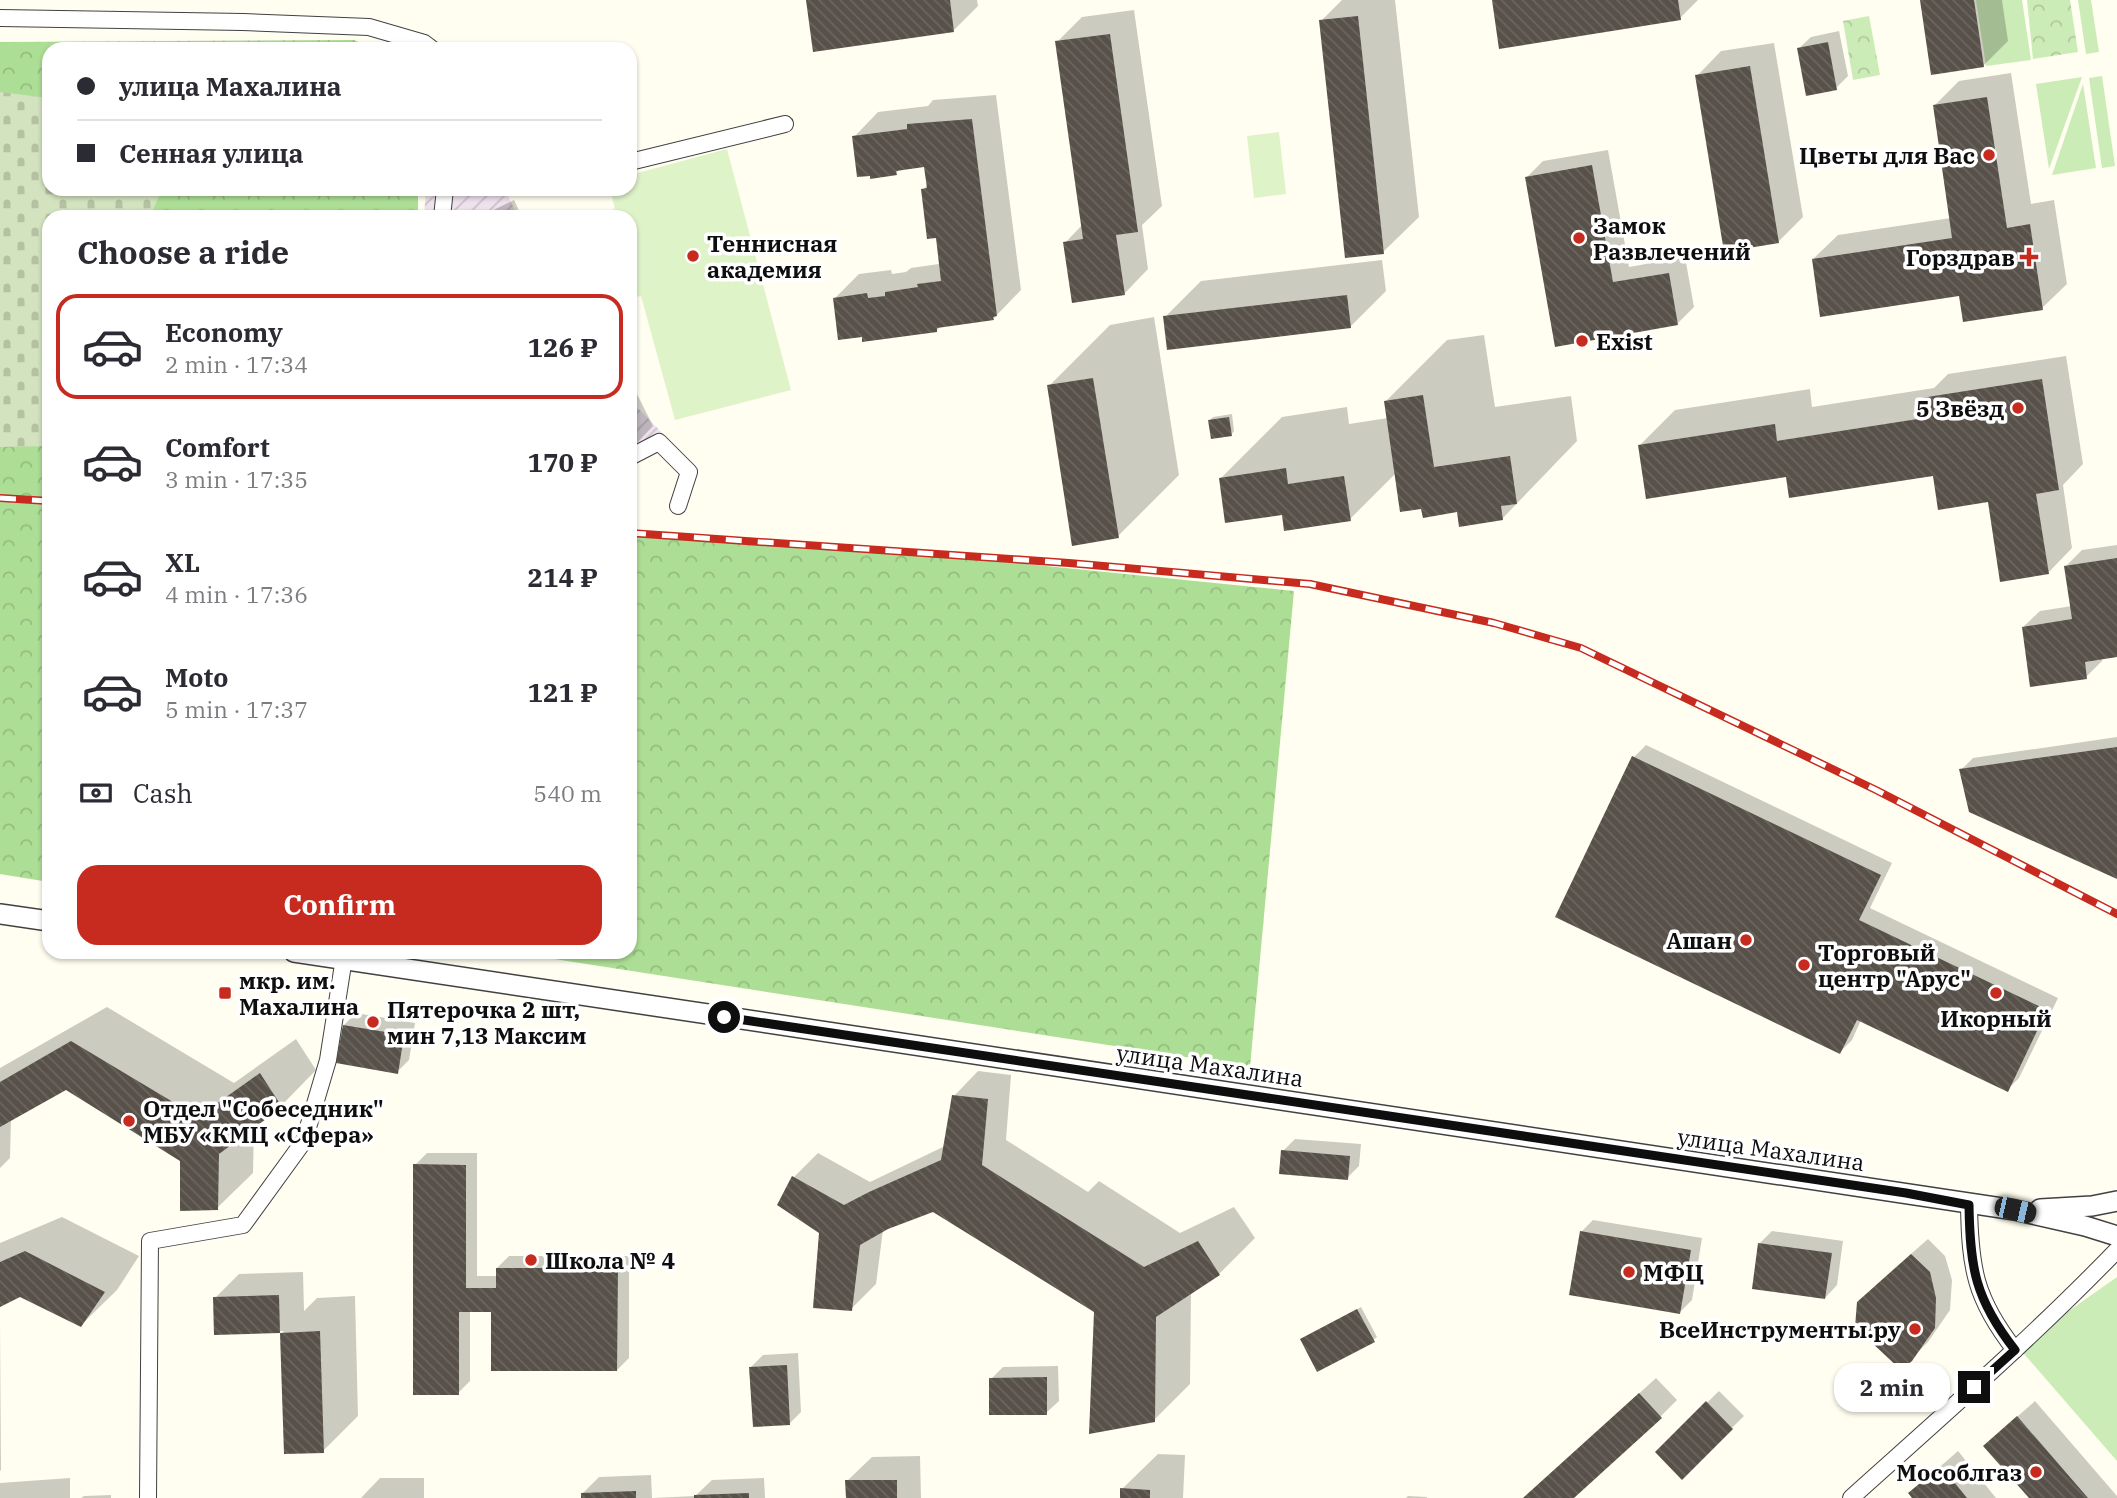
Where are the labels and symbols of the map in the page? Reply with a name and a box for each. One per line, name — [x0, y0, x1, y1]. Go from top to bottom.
place label: Цветы для Вас — [1799, 140, 1975, 170]
marker: Цветы для Вас — [1981, 147, 1997, 163]
place label: Замок Развлечений — [1593, 210, 1751, 266]
place label: Теннисная академия — [707, 228, 837, 284]
marker: Замок Развлечений — [1571, 230, 1587, 246]
place label: Горздрав — [1906, 242, 2015, 272]
marker: Теннисная академия — [685, 248, 701, 264]
marker: Горздрав — [2021, 249, 2037, 265]
place label: Exist — [1596, 326, 1653, 356]
marker: Exist — [1574, 333, 1590, 349]
place label: 5 Звёзд — [1916, 393, 2004, 423]
marker: 5 Звёзд — [2010, 400, 2026, 416]
place label: Ашан — [1666, 925, 1732, 955]
marker: Ашан — [1738, 932, 1754, 948]
place label: Торговый центр "Арус" — [1818, 937, 1971, 993]
marker: Торговый центр "Арус" — [1796, 957, 1812, 973]
place label: мкр. им. Махалина — [239, 965, 359, 1021]
marker: мкр. им. Махалина — [217, 985, 233, 1001]
marker: Икорный — [1988, 985, 2004, 1001]
place label: Пятерочка 2 шт, мин 7,13 Максим — [387, 994, 587, 1050]
route start — [708, 1001, 740, 1033]
place label: Икорный — [1940, 1003, 2052, 1033]
marker: Пятерочка 2 шт, мин 7,13 Максим — [365, 1014, 381, 1030]
street label: улица Махалина — [1115, 1037, 1305, 1093]
place label: Отдел "Собеседник" МБУ «КМЦ «Сфера» — [143, 1093, 384, 1149]
marker: Отдел "Собеседник" МБУ «КМЦ «Сфера» — [121, 1113, 137, 1129]
street label: улица Махалина — [1676, 1121, 1866, 1177]
car — [1993, 1195, 2038, 1225]
place label: Школа № 4 — [545, 1245, 675, 1275]
marker: Школа № 4 — [523, 1252, 539, 1268]
place label: МФЦ — [1643, 1257, 1704, 1287]
marker: МФЦ — [1621, 1264, 1637, 1280]
place label: ВсеИнструменты.ру — [1659, 1314, 1901, 1344]
marker: ВсеИнструменты.ру — [1907, 1321, 1923, 1337]
callout: 2 min — [1834, 1362, 1950, 1412]
route end — [1958, 1371, 1990, 1403]
place label: Мособлгаз — [1896, 1457, 2022, 1487]
marker: Мособлгаз — [2028, 1464, 2044, 1480]

